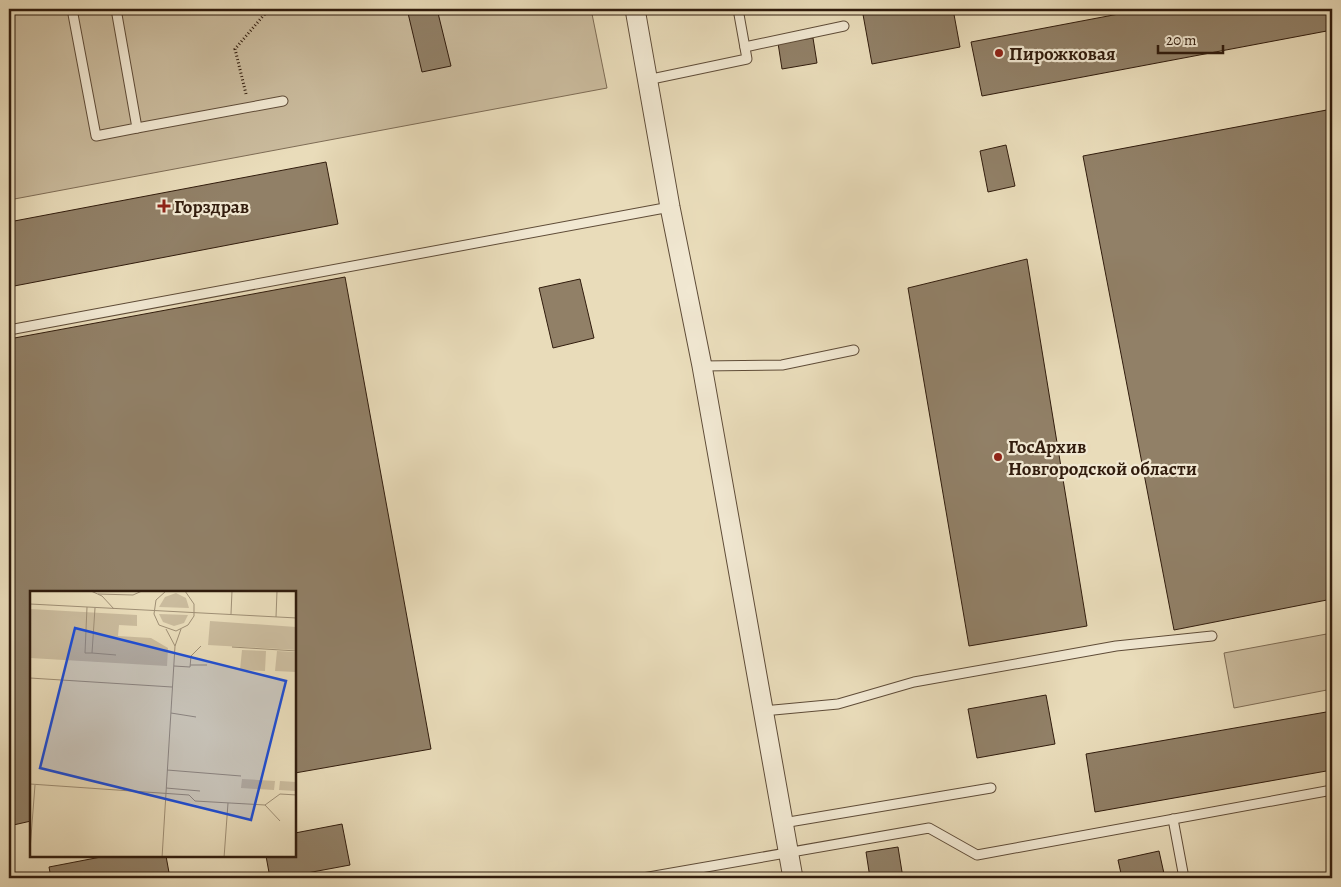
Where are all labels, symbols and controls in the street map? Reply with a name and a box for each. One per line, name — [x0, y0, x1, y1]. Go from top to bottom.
scale bar — [1158, 22, 1224, 54]
text: 20 m — [1166, 30, 1197, 50]
place label: Пирожковая — [1009, 41, 1116, 67]
marker: Пирожковая — [993, 47, 1005, 59]
place label: Горздрав — [174, 194, 249, 220]
marker: Горздрав — [158, 200, 170, 212]
place label: ГосАрхив Новгородской области — [1008, 434, 1197, 482]
marker: ГосАрхив Новгородской области — [992, 451, 1004, 463]
inset map — [30, 591, 296, 857]

